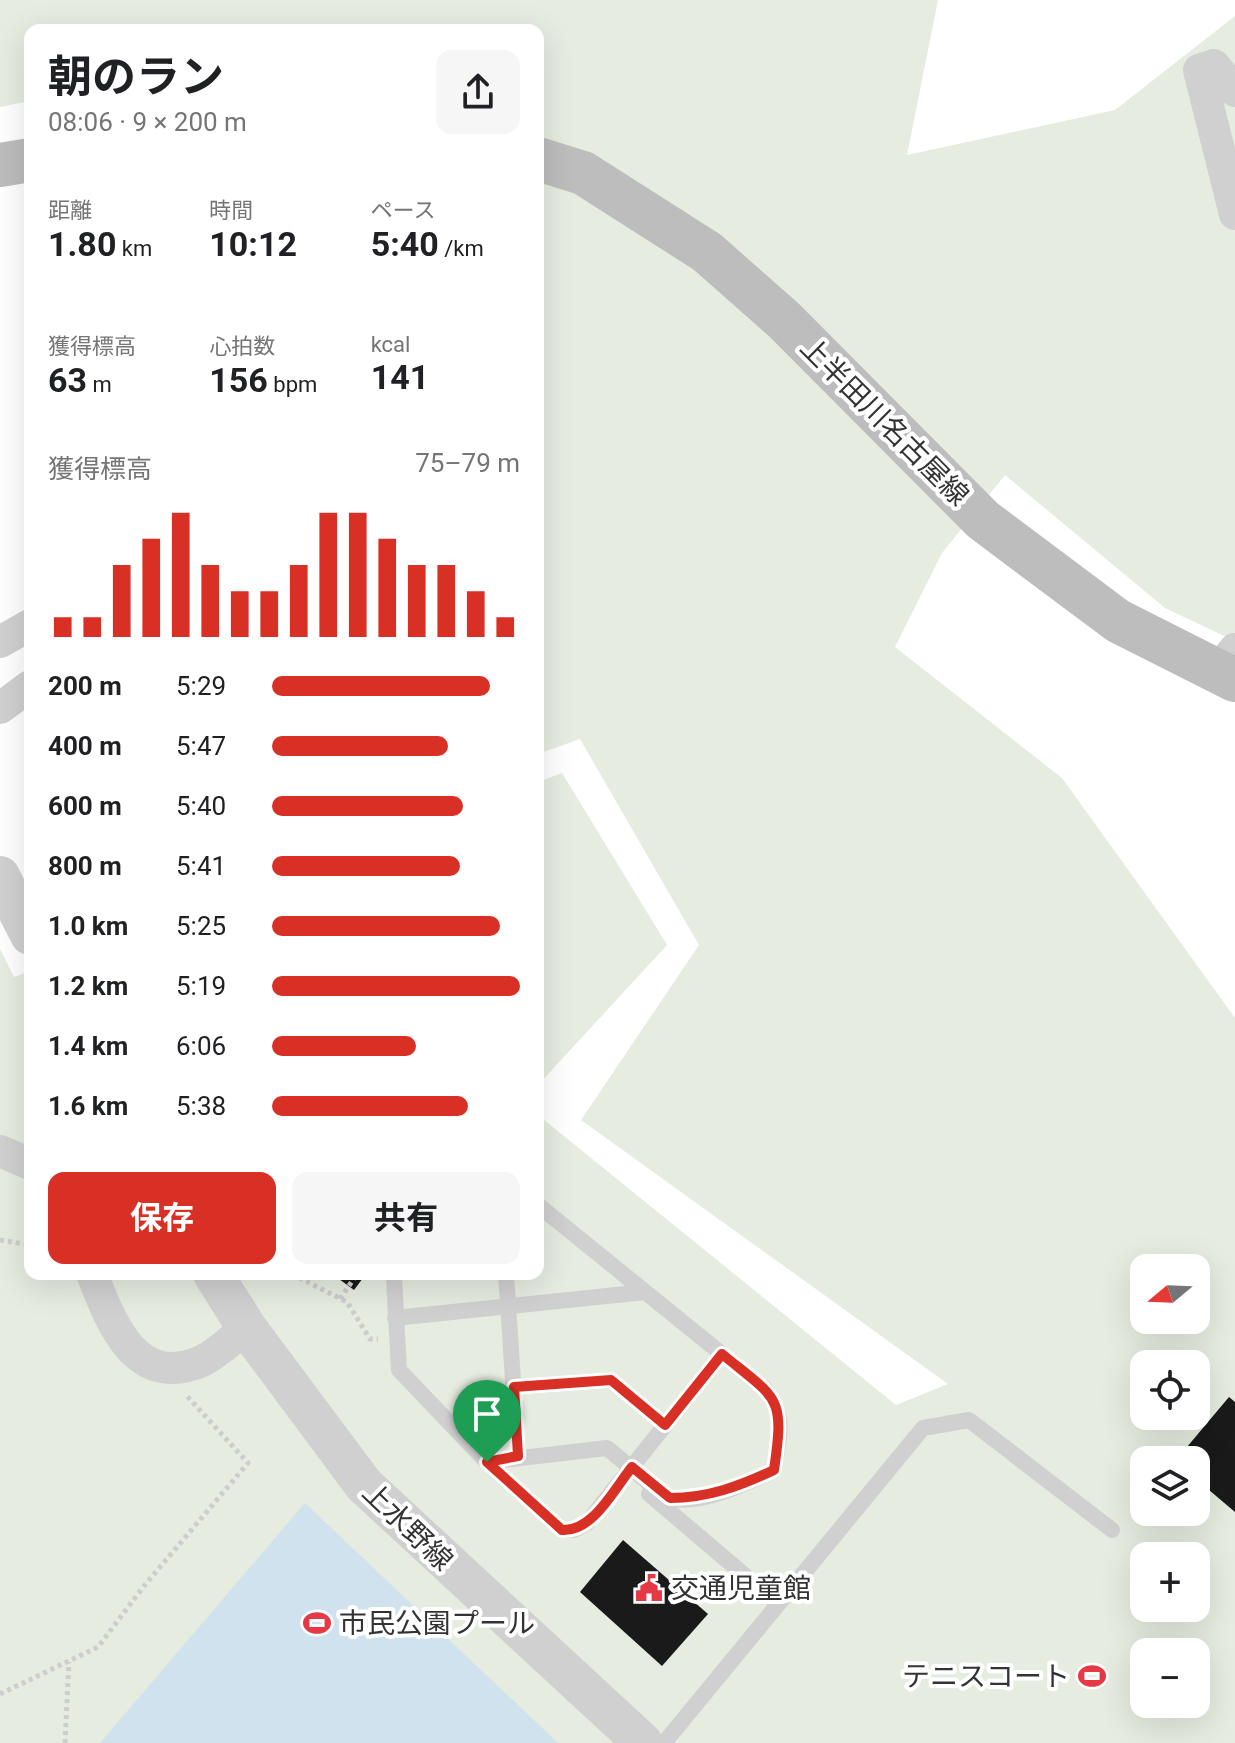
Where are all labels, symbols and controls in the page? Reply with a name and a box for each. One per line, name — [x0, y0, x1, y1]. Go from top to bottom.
button: share — [436, 50, 520, 134]
text: 朝のラン — [48, 51, 224, 103]
text: 08:06 · 9 × 200 m — [48, 107, 247, 137]
text: 距離 — [48, 198, 92, 223]
text: 時間 — [209, 198, 253, 223]
text: ペース — [371, 198, 436, 223]
text: 1.80 — [48, 224, 116, 264]
text: 10:12 — [209, 224, 297, 264]
text: 5:40 — [371, 224, 439, 264]
text: km — [116, 236, 152, 261]
text: /km — [439, 236, 484, 261]
street label: 上半田川名古屋線 — [794, 330, 976, 512]
text: kcal — [371, 332, 410, 357]
text: 獲得標高 — [48, 334, 136, 359]
text: 心拍数 — [209, 334, 275, 359]
text: 141 — [371, 357, 429, 397]
text: 63 — [48, 360, 87, 400]
text: 156 — [209, 360, 268, 400]
text: m — [87, 372, 112, 397]
text: bpm — [268, 372, 317, 397]
text: 75–79 m — [415, 448, 520, 478]
text: 獲得標高 — [48, 454, 152, 484]
text: 200 m — [48, 671, 122, 701]
text: 5:29 — [176, 671, 226, 701]
text: 400 m — [48, 731, 122, 761]
text: 5:47 — [176, 731, 226, 761]
text: 600 m — [48, 791, 122, 821]
text: 5:40 — [176, 791, 226, 821]
text: 800 m — [48, 851, 122, 881]
text: 5:41 — [176, 851, 226, 881]
text: 1.0 km — [48, 911, 128, 941]
text: 5:25 — [176, 911, 226, 941]
text: 1.2 km — [48, 971, 128, 1001]
text: 5:19 — [176, 971, 226, 1001]
text: 1.4 km — [48, 1031, 128, 1061]
text: 6:06 — [176, 1031, 226, 1061]
text: 1.6 km — [48, 1091, 128, 1121]
text: 5:38 — [176, 1091, 226, 1121]
button: 保存 — [48, 1172, 276, 1264]
button: 共有 — [292, 1172, 520, 1264]
north arrow — [1130, 1254, 1210, 1334]
map controls — [1130, 1254, 1210, 1718]
button: locate — [1130, 1350, 1210, 1430]
pin — [453, 1380, 521, 1462]
icon: arrive — [465, 1392, 509, 1436]
button: layers — [1130, 1446, 1210, 1526]
street label: 上水野線 — [356, 1476, 459, 1577]
button: + — [1130, 1542, 1210, 1622]
place label: 交通児童館 — [671, 1572, 811, 1605]
public building icon: 交通児童館 — [634, 1573, 664, 1603]
place label: 市民公園プール — [339, 1607, 535, 1640]
sports icon: 市民公園プール — [302, 1608, 332, 1638]
button: − — [1130, 1638, 1210, 1718]
place label: テニスコート — [902, 1660, 1070, 1693]
sports icon: テニスコート — [1077, 1661, 1107, 1691]

